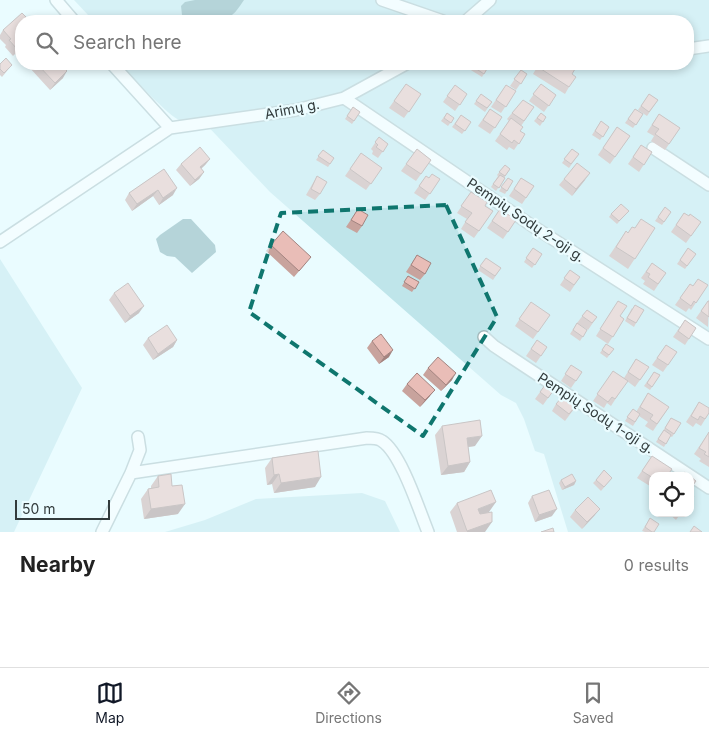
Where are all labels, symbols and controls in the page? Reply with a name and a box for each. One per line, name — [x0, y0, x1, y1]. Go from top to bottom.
search box — [15, 15, 694, 70]
icon: search — [33, 29, 61, 57]
text: Search here — [73, 31, 182, 54]
street label: Arimų g. — [263, 95, 321, 122]
street label: Pempių Sodų 2-oji g. — [464, 174, 588, 265]
street label: Pempių Sodų 1-oji g. — [535, 369, 658, 457]
map controls — [649, 472, 694, 517]
button: locate — [649, 472, 694, 517]
scale bar — [15, 497, 110, 520]
text: 50 m — [22, 500, 56, 517]
text: Nearby — [20, 552, 95, 577]
text: 0 results — [624, 555, 689, 575]
tab: Map — [95, 679, 124, 726]
tab: Directions — [315, 679, 382, 726]
tab: Saved — [573, 679, 614, 726]

